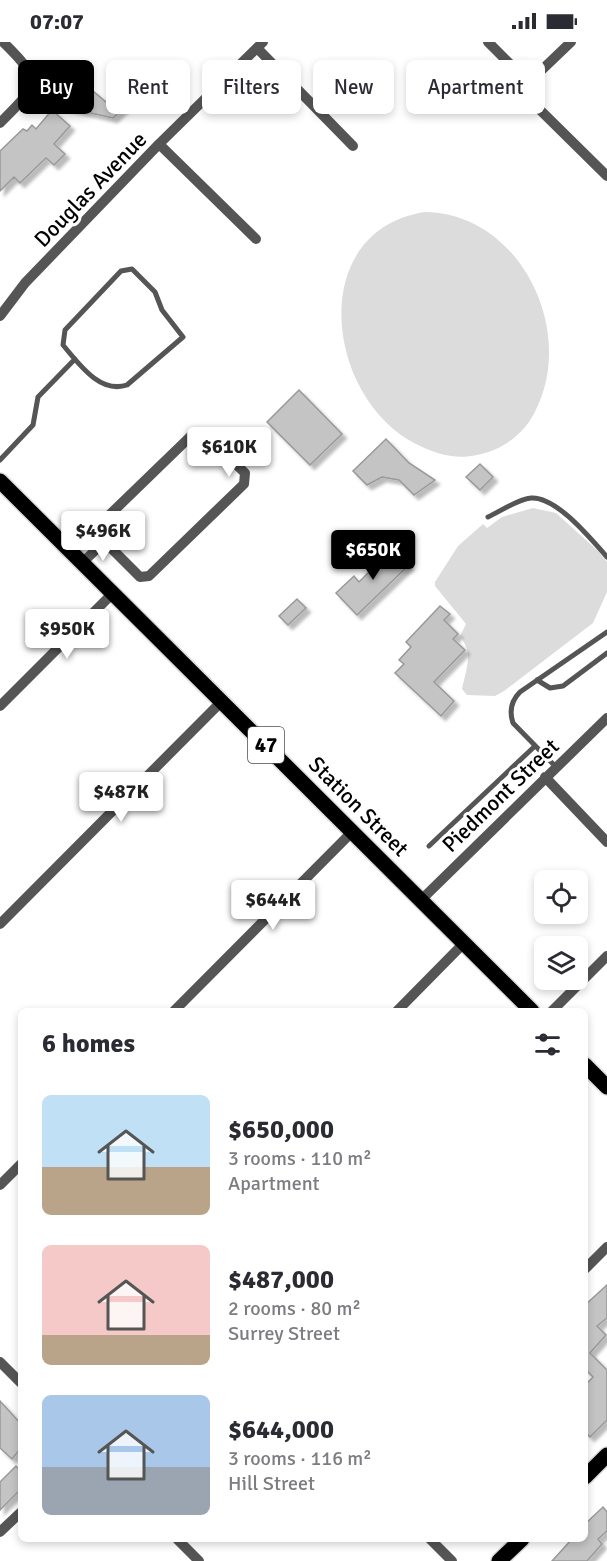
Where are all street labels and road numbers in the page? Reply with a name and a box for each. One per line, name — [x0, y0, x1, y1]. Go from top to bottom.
street label: Douglas Avenue — [28, 126, 152, 253]
road number: 47 — [248, 727, 284, 763]
street label: Piedmont Street — [436, 733, 565, 858]
street label: Station Street — [303, 751, 414, 862]

